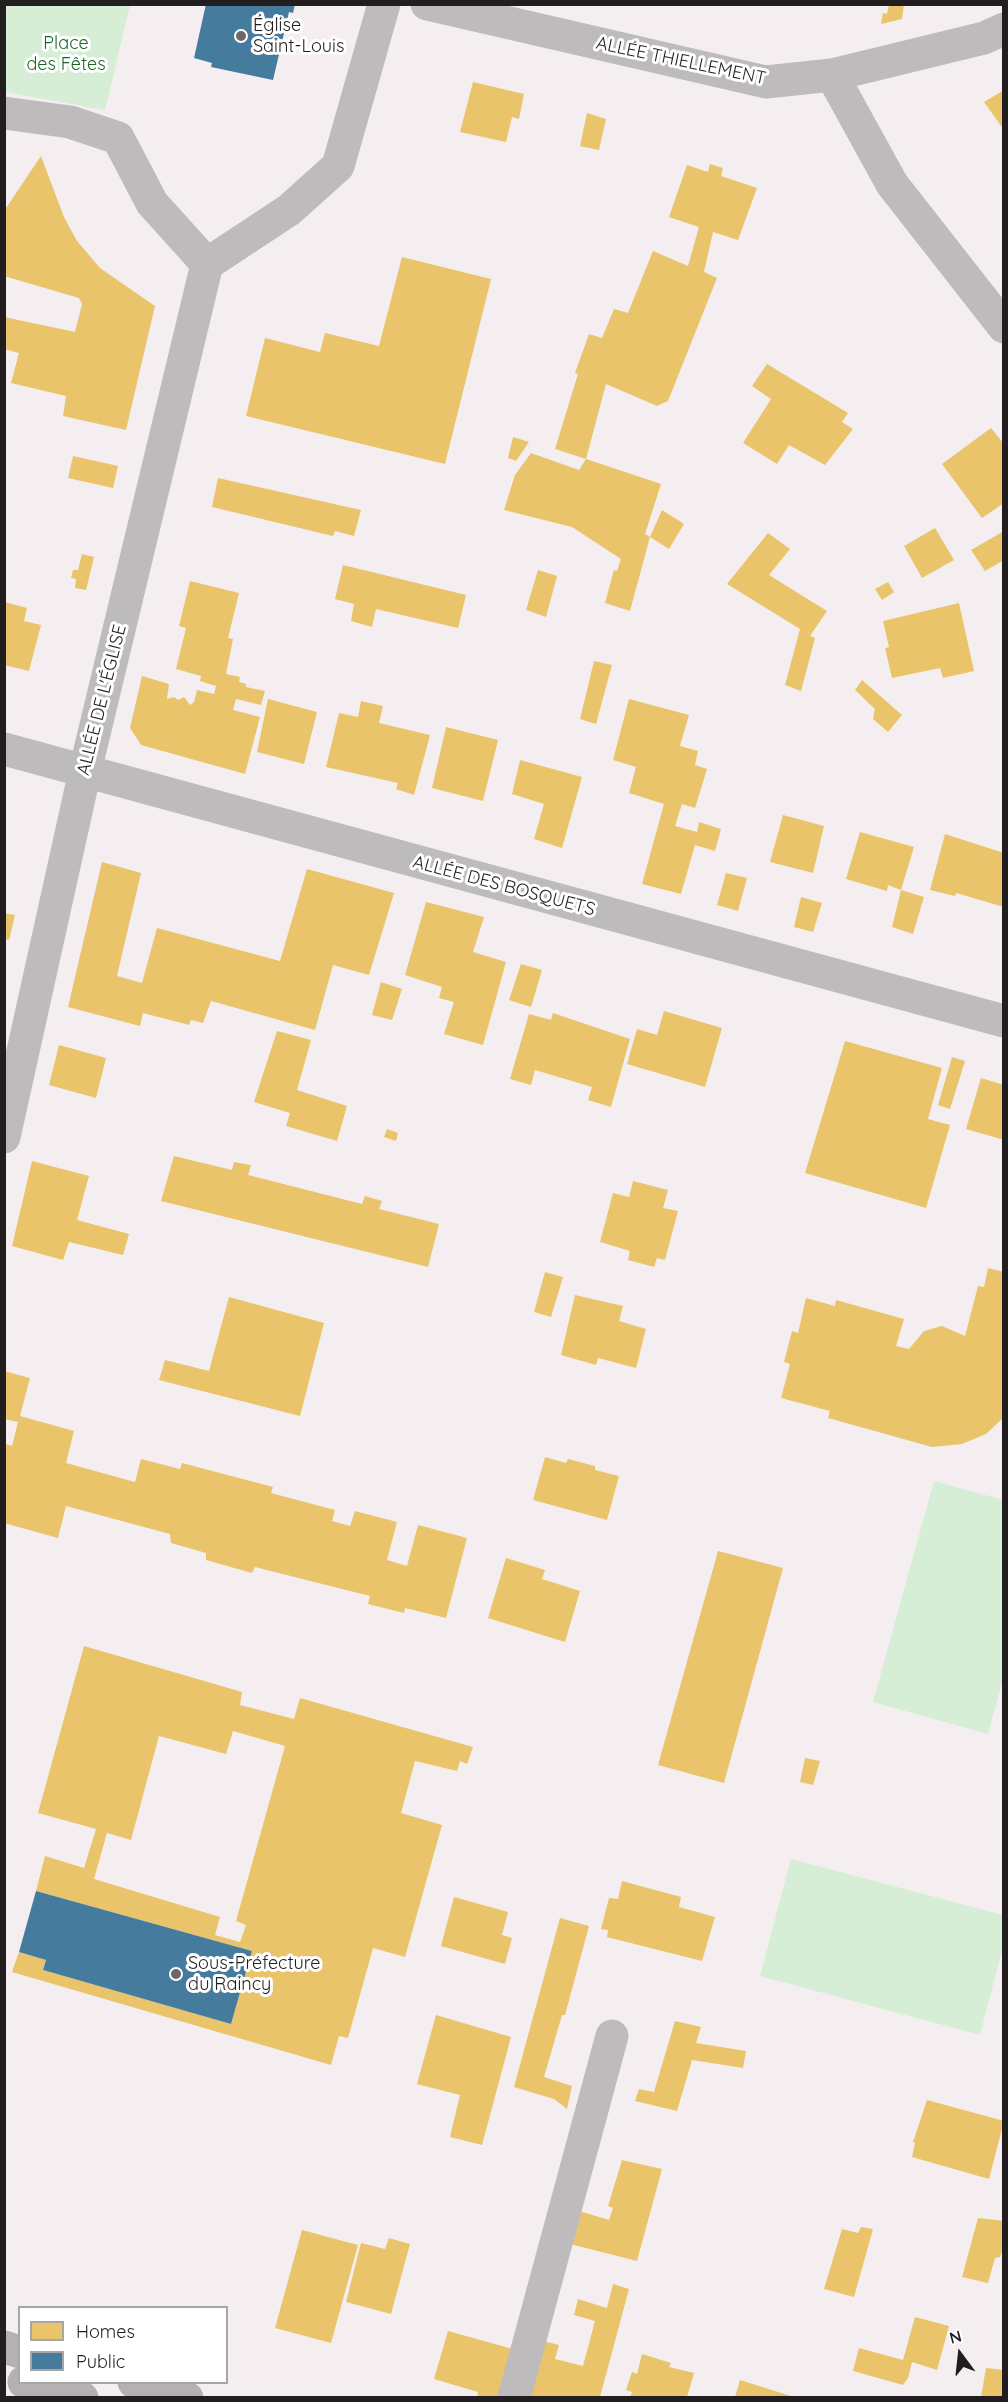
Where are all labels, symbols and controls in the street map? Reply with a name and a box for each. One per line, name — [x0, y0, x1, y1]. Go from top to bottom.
place label: Église Saint-Louis — [253, 15, 344, 57]
marker: Église Saint-Louis — [234, 29, 248, 43]
street label: ALLÉE THIELLEMENT — [594, 32, 768, 90]
park label: Place des Fêtes — [26, 33, 106, 76]
street label: ALLÉE DE L'ÉGLISE — [73, 622, 131, 778]
street label: ALLÉE DES BOSQUETS — [410, 851, 598, 921]
place label: Sous-Préfecture du Raincy — [188, 1953, 320, 1996]
marker: Sous-Préfecture du Raincy — [169, 1967, 183, 1981]
legend — [18, 2306, 228, 2384]
text: Homes — [76, 2320, 135, 2343]
north arrow — [930, 2324, 990, 2384]
text: N — [947, 2325, 964, 2348]
text: Public — [76, 2350, 125, 2373]

